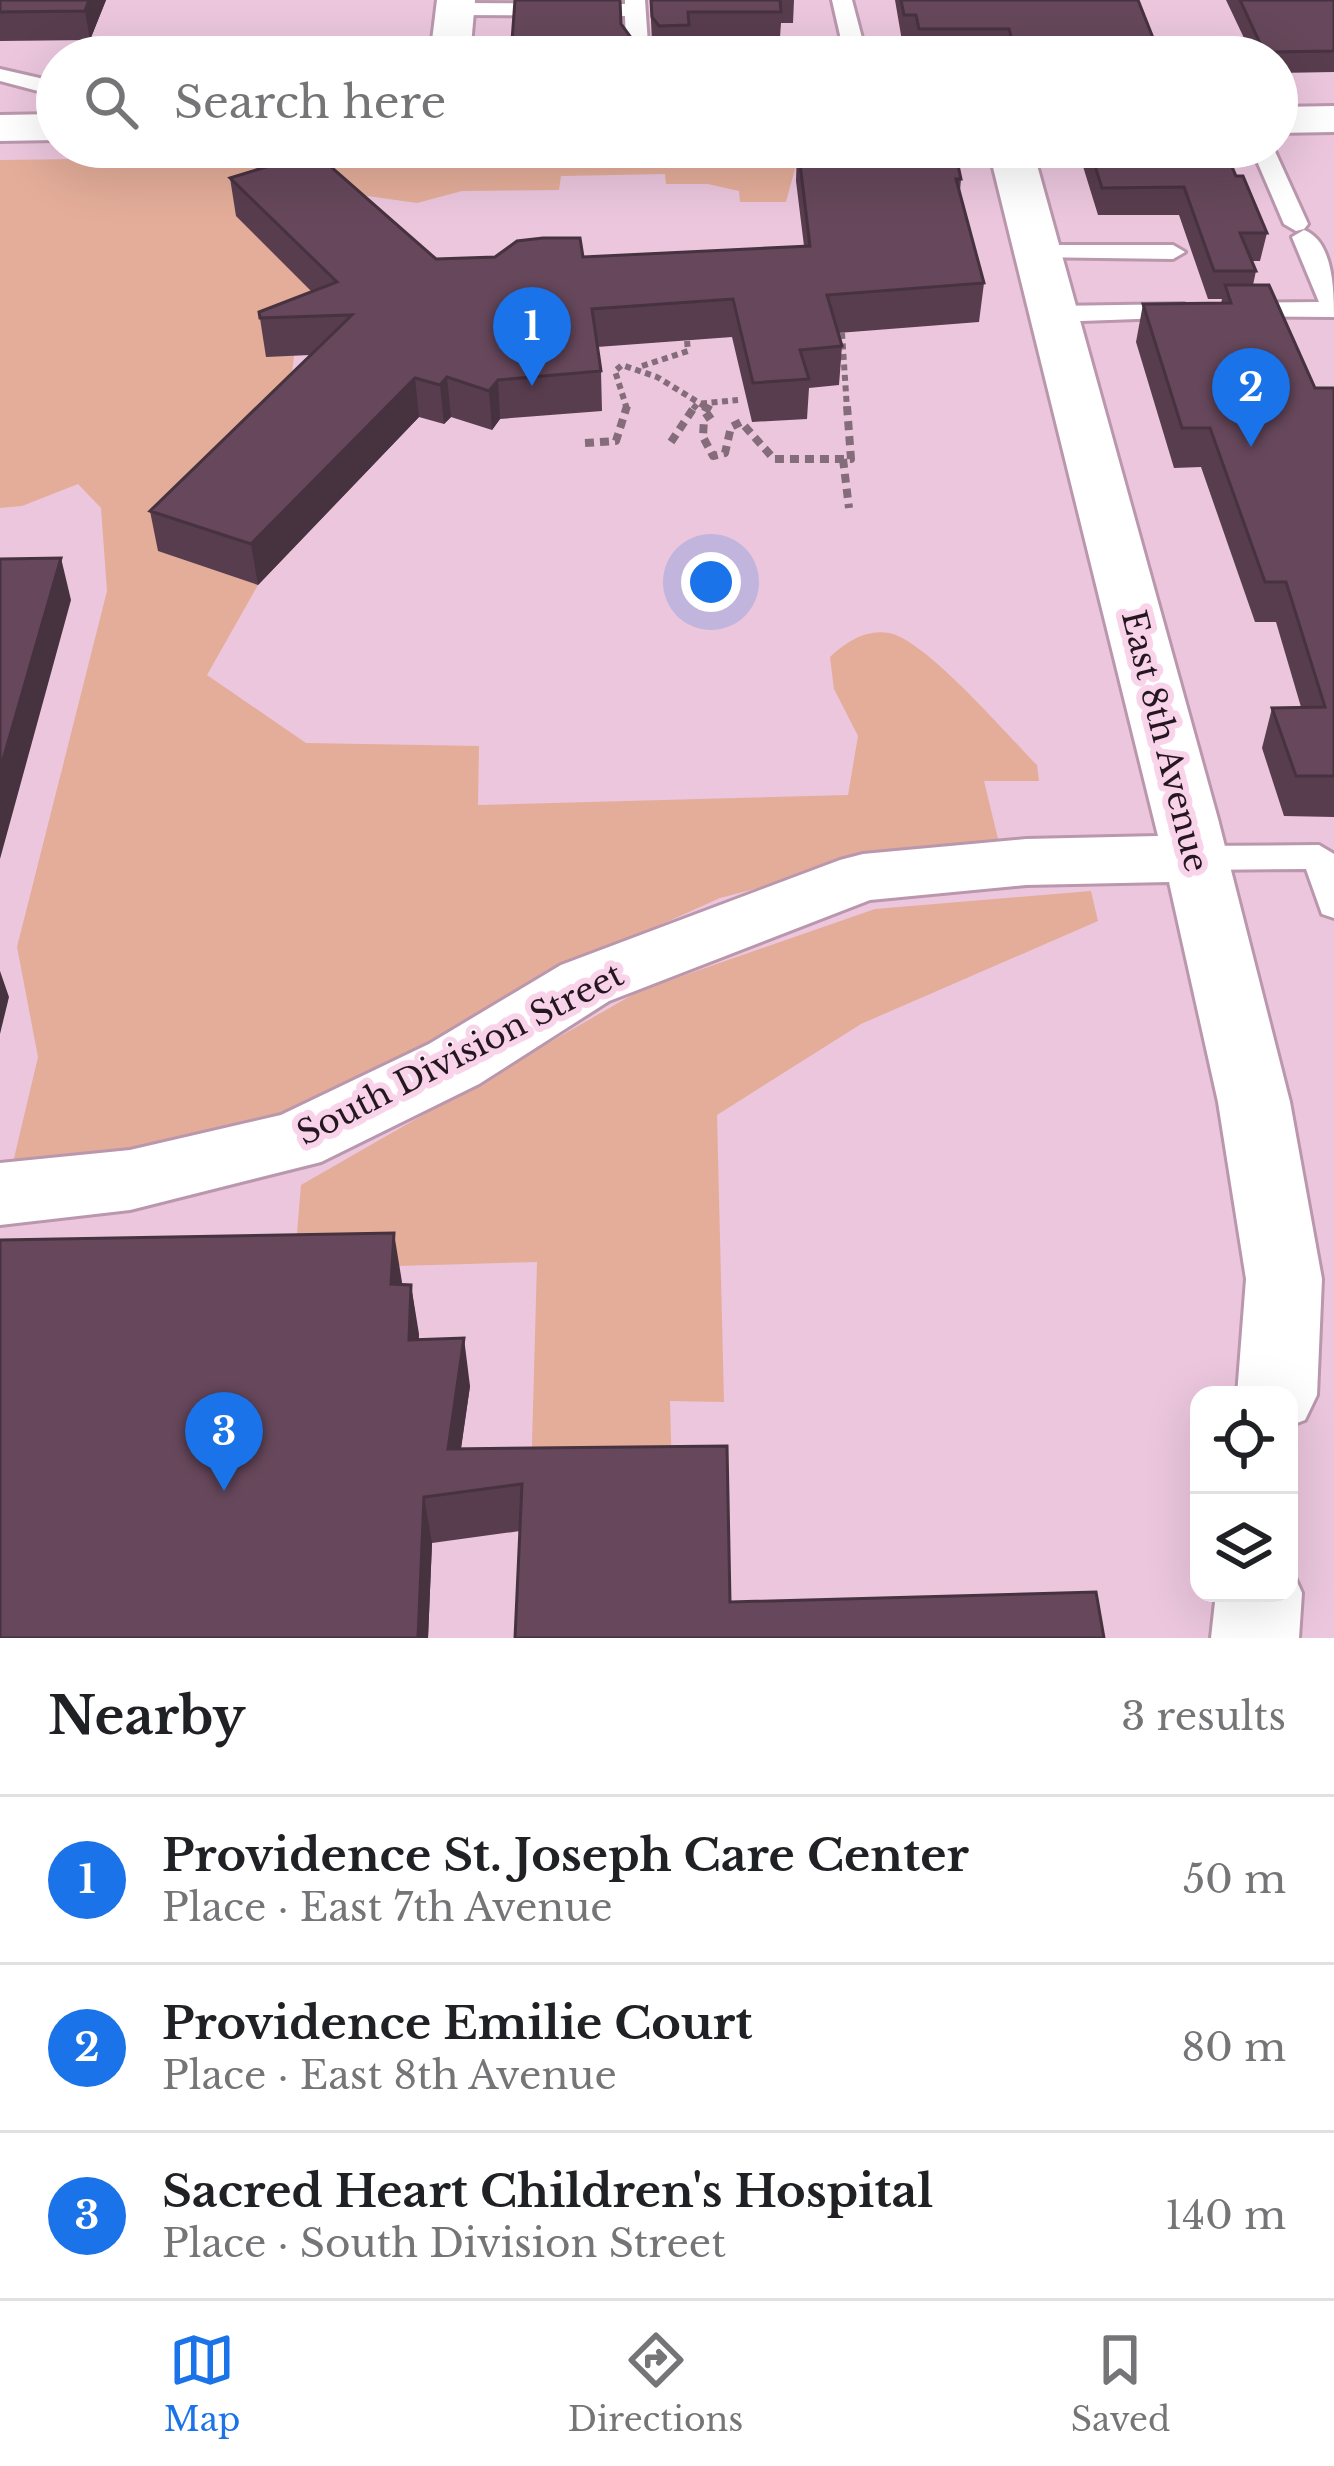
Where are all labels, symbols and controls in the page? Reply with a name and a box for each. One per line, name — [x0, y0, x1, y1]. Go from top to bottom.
search box — [36, 36, 1298, 168]
icon: search — [78, 69, 144, 135]
text: Search here — [174, 74, 446, 130]
pin: 1 — [493, 287, 571, 386]
pin: 2 — [1212, 348, 1290, 447]
your location — [681, 552, 741, 612]
street label: East 8th Avenue — [1113, 606, 1217, 876]
street label: South Division Street — [290, 954, 630, 1154]
map controls — [1190, 1386, 1298, 1602]
button: locate — [1190, 1386, 1298, 1494]
pin: 3 — [185, 1392, 263, 1491]
button: layers — [1190, 1494, 1298, 1602]
text: Nearby — [48, 1685, 245, 1748]
text: 3 results — [1121, 1692, 1286, 1741]
text: Providence St. Joseph Care Center — [162, 1827, 969, 1883]
text: 1 — [78, 1855, 96, 1904]
text: 50 m — [1183, 1855, 1286, 1904]
text: Place · East 7th Avenue — [162, 1883, 613, 1932]
text: Providence Emilie Court — [162, 1995, 752, 2051]
text: 2 — [74, 2023, 100, 2072]
text: 80 m — [1181, 2023, 1286, 2072]
text: Place · East 8th Avenue — [162, 2051, 617, 2100]
text: Sacred Heart Children's Hospital — [162, 2163, 933, 2219]
text: 3 — [75, 2191, 99, 2240]
text: 140 m — [1165, 2191, 1286, 2240]
text: Place · South Division Street — [162, 2219, 726, 2268]
tab: Map — [164, 2327, 240, 2440]
tab: Directions — [568, 2327, 743, 2440]
tab: Saved — [1071, 2327, 1170, 2440]

